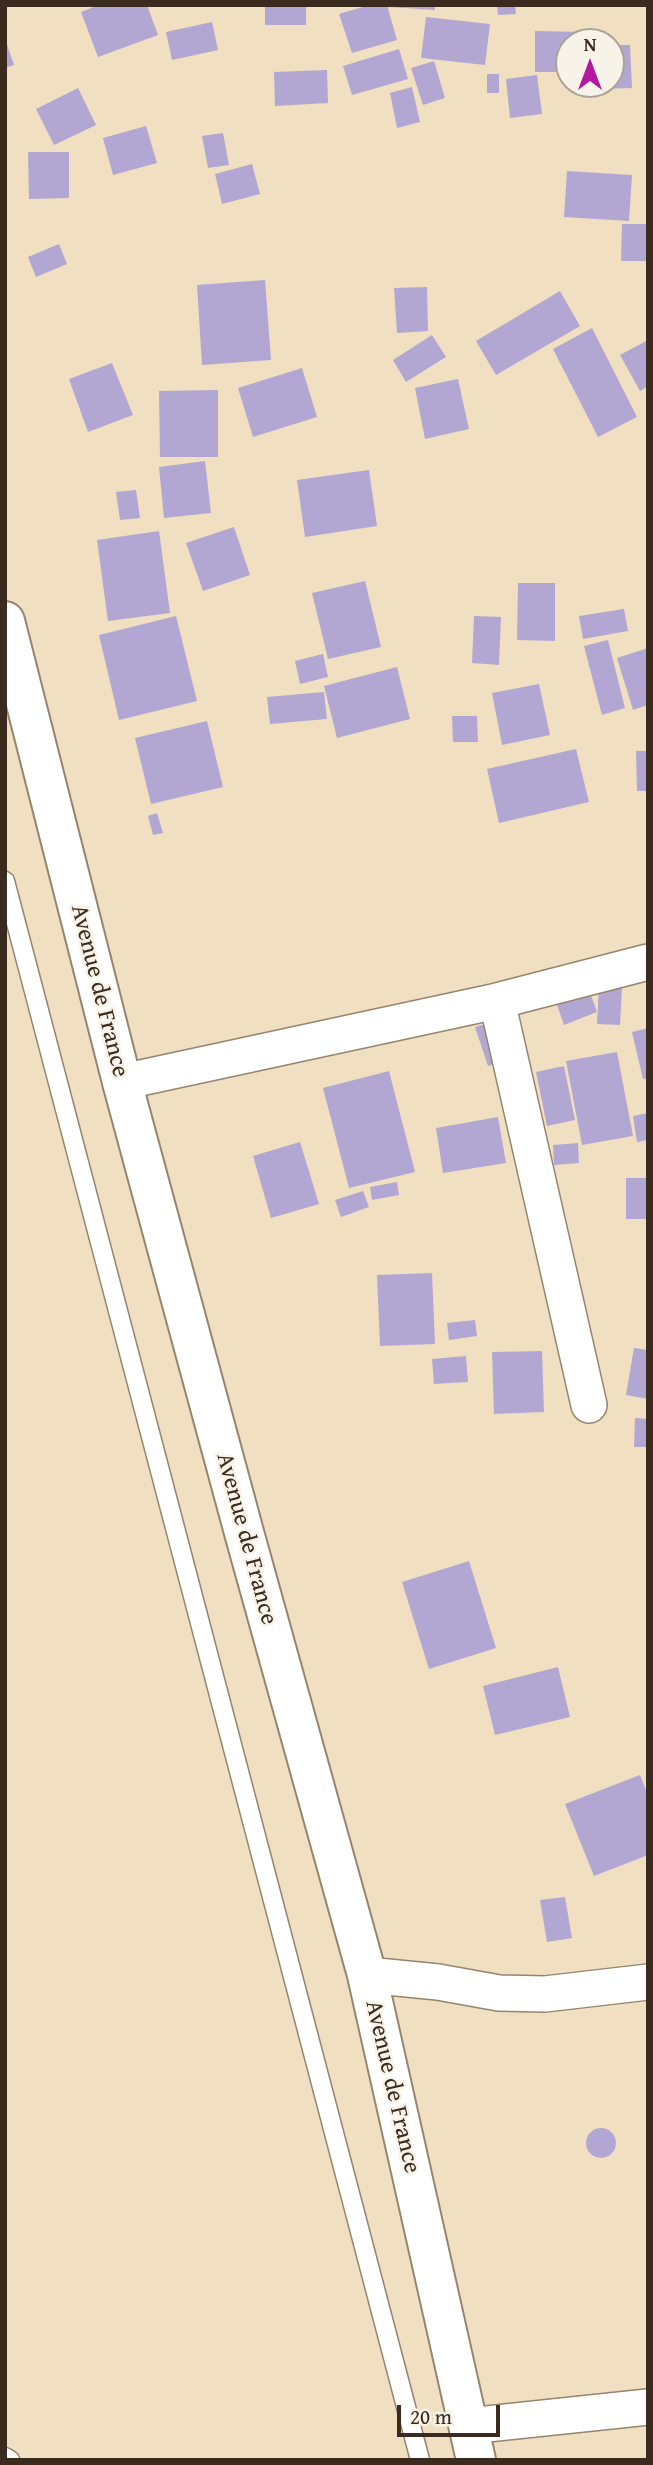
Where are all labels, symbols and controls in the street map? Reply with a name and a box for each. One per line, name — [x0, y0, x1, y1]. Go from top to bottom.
north arrow — [555, 28, 625, 98]
text: N — [584, 30, 596, 58]
street label: Avenue de France — [64, 902, 134, 1080]
street label: Avenue de France — [209, 1450, 283, 1628]
street label: Avenue de France — [358, 1998, 426, 2176]
scale bar — [401, 2392, 504, 2436]
text: 20 m — [410, 2401, 452, 2432]

